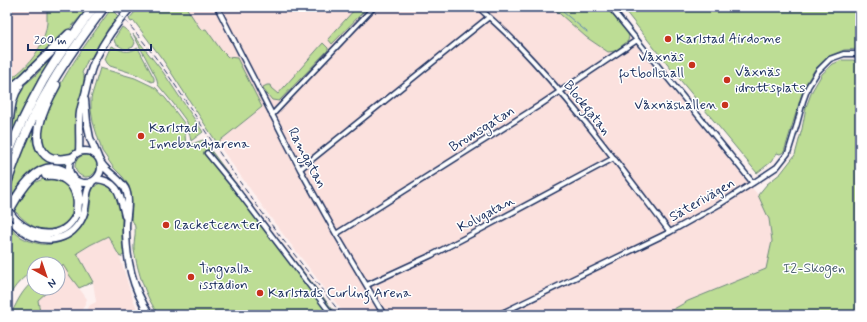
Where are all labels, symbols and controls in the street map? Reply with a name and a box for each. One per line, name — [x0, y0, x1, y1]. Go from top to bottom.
scale bar — [28, 26, 151, 52]
place label: Karlstad Airdome — [676, 30, 781, 48]
text: 200 m — [34, 33, 67, 49]
marker: Karlstad Airdome — [663, 34, 673, 44]
place label: Våxnäs fotbollshall — [619, 48, 684, 84]
marker: Våxnäs fotbollshall — [687, 60, 697, 70]
place label: Våxnäs idrottsplats — [735, 63, 806, 97]
marker: Våxnäs idrottsplats — [722, 75, 732, 85]
street label: Blockgatan — [558, 77, 615, 140]
place label: Våxnäshallen — [634, 96, 717, 114]
marker: Våxnäshallen — [720, 100, 730, 110]
street label: Bromsgatan — [446, 102, 519, 157]
place label: Karlstad Innebandyarena — [149, 119, 250, 153]
street label: Ramgatan — [283, 124, 331, 192]
marker: Karlstad Innebandyarena — [136, 131, 146, 141]
street label: Säterivägen — [666, 174, 738, 226]
street label: Kolvgatan — [455, 192, 517, 236]
place label: Racketcenter — [174, 216, 262, 234]
marker: Racketcenter — [161, 220, 171, 230]
north arrow — [26, 256, 66, 296]
park label: I2-Skogen — [783, 259, 845, 278]
place label: Tingvalla isstadion — [199, 260, 252, 294]
marker: Tingvalla isstadion — [186, 272, 196, 282]
text: N — [44, 275, 59, 291]
place label: Karlstads Curling Arena — [268, 284, 412, 304]
marker: Karlstads Curling Arena — [255, 288, 265, 298]

